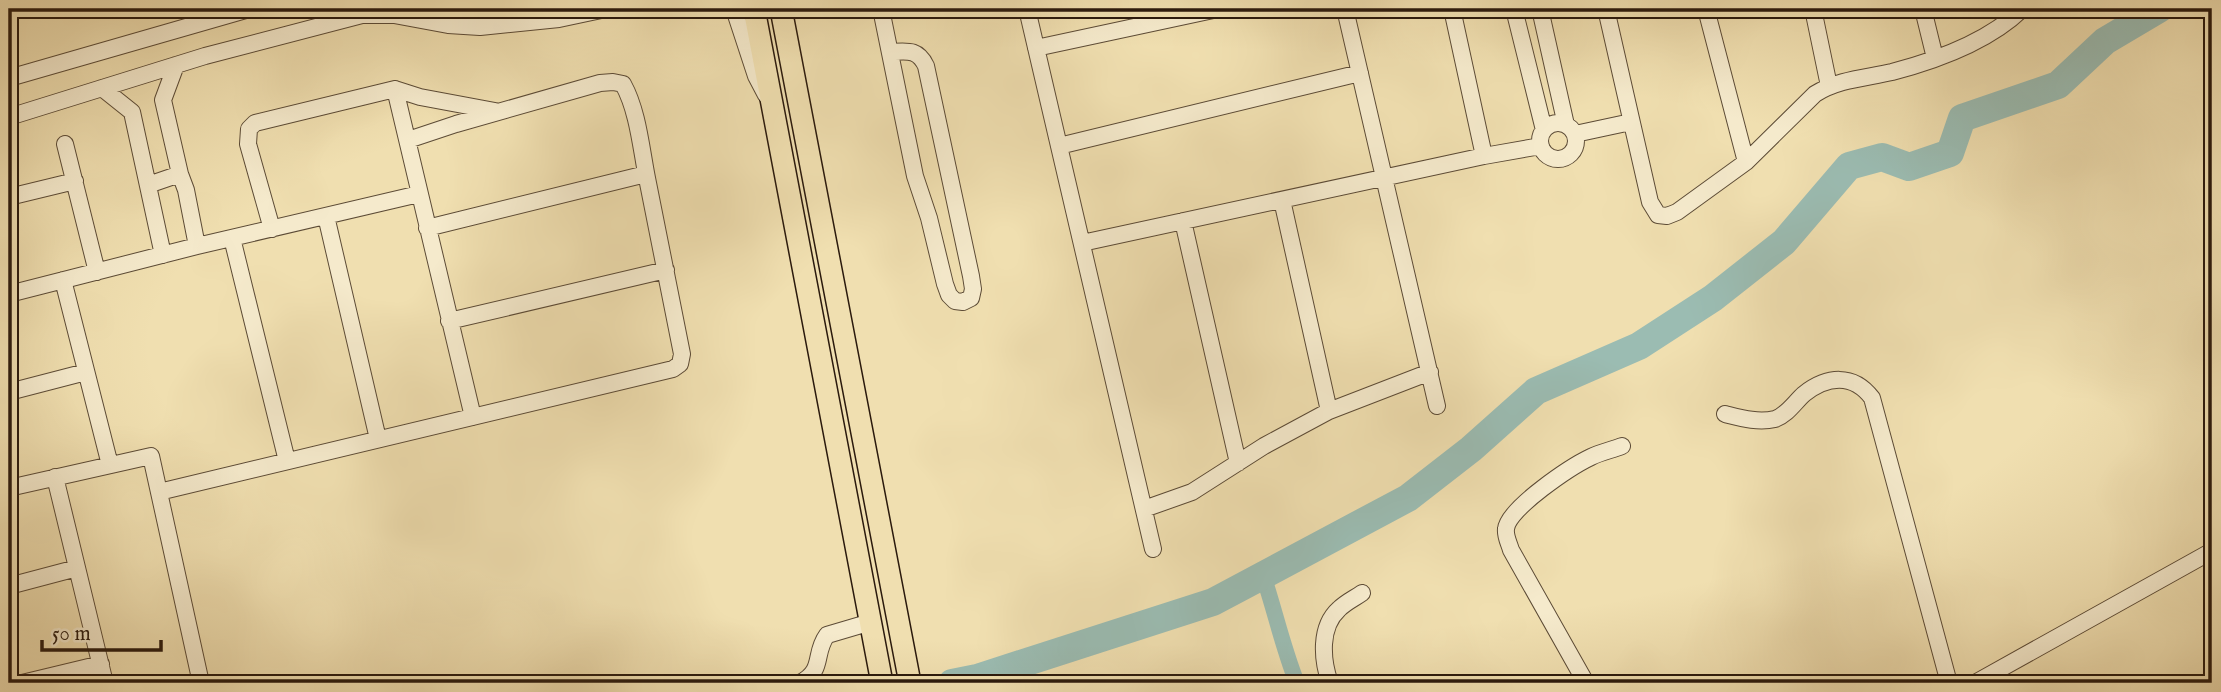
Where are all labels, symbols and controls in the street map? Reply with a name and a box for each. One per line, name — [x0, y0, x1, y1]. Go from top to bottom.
scale bar — [42, 608, 161, 652]
text: 50 m — [52, 621, 91, 648]

